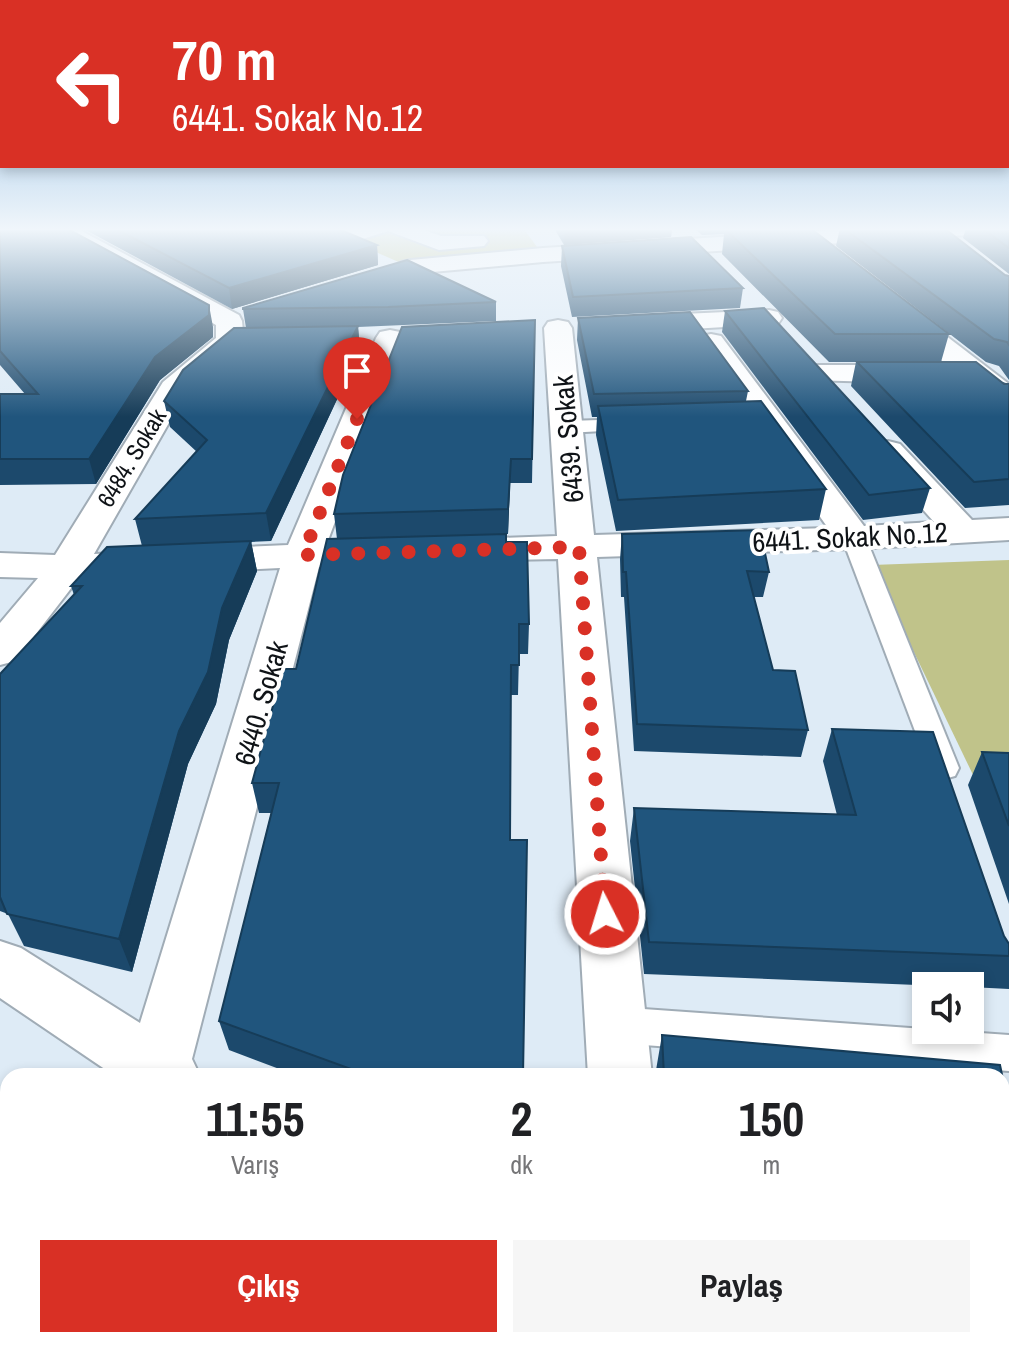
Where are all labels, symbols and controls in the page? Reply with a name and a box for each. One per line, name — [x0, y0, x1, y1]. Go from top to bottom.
text: 70 m — [172, 22, 277, 97]
icon: left — [40, 32, 144, 136]
text: 6441. Sokak No.12 — [172, 94, 423, 142]
pin — [323, 337, 391, 419]
icon: arrive — [335, 349, 379, 393]
street label: 6439. Sokak — [543, 373, 592, 504]
street label: 6484. Sokak — [89, 402, 173, 513]
street label: 6441. Sokak No.12 — [751, 513, 949, 561]
street label: 6440. Sokak — [225, 636, 297, 770]
position arrow — [563, 872, 647, 956]
map controls — [912, 972, 984, 1044]
button: sound — [912, 972, 984, 1044]
text: 11:55 — [206, 1086, 304, 1151]
text: 2 — [510, 1086, 532, 1151]
text: 150 — [738, 1086, 804, 1151]
text: Varış — [231, 1147, 279, 1182]
text: dk — [510, 1147, 533, 1182]
text: m — [762, 1147, 780, 1182]
button: Çıkış — [40, 1240, 497, 1332]
button: Paylaş — [513, 1240, 970, 1332]

